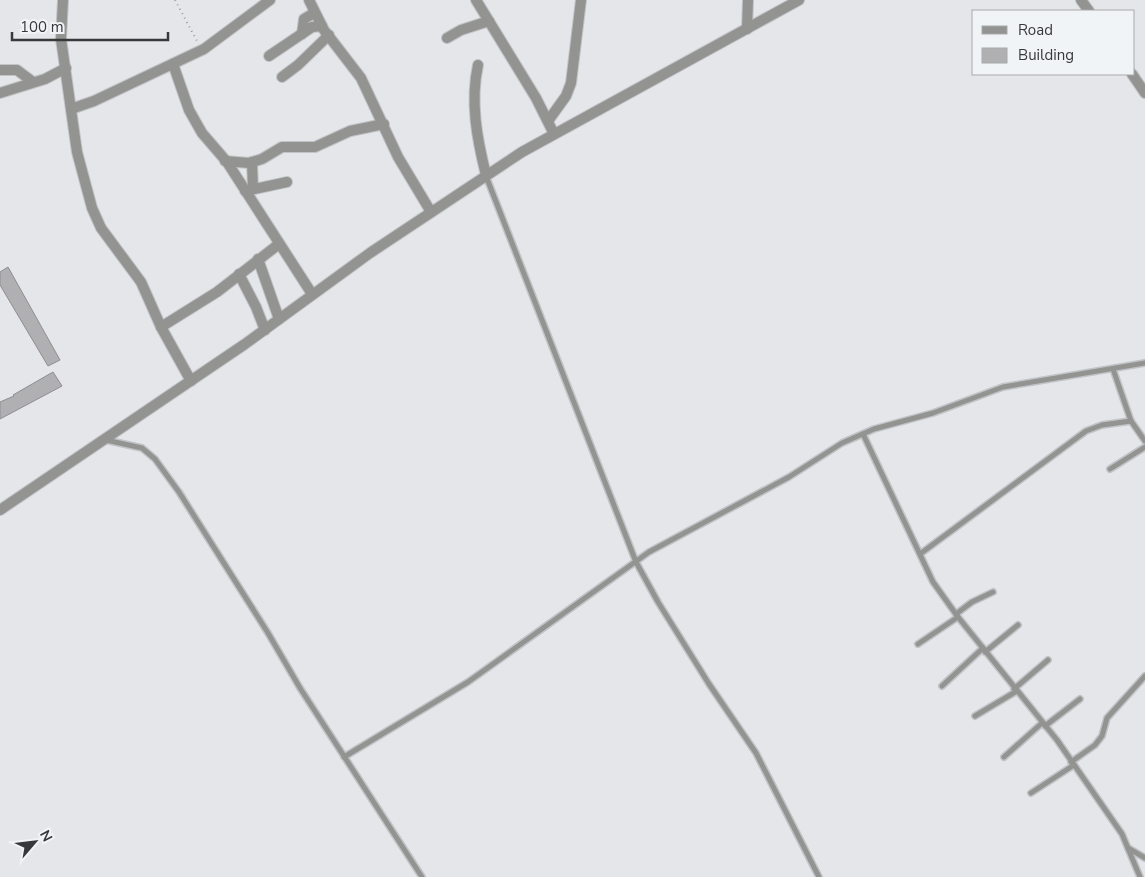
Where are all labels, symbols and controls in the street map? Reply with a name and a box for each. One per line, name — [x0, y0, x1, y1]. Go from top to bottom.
scale bar — [12, 10, 169, 42]
legend — [972, 10, 1135, 75]
text: 100 m — [20, 17, 64, 37]
text: Road — [1018, 20, 1053, 40]
text: Building — [1018, 45, 1074, 65]
north arrow — [10, 817, 60, 867]
text: N — [35, 827, 57, 845]

